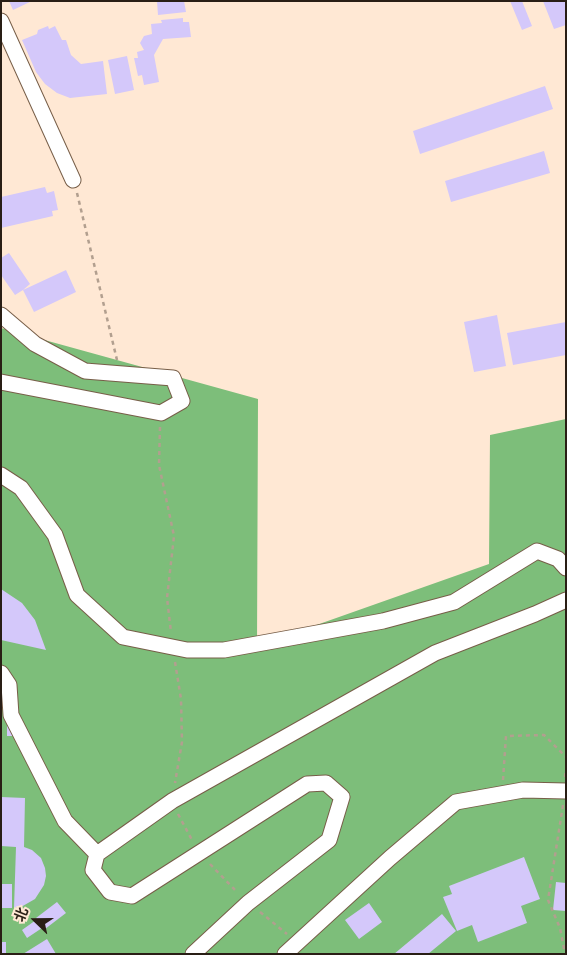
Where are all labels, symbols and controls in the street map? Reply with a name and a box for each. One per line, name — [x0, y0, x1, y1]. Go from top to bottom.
north arrow — [10, 895, 60, 945]
text: 北 — [10, 905, 31, 924]

